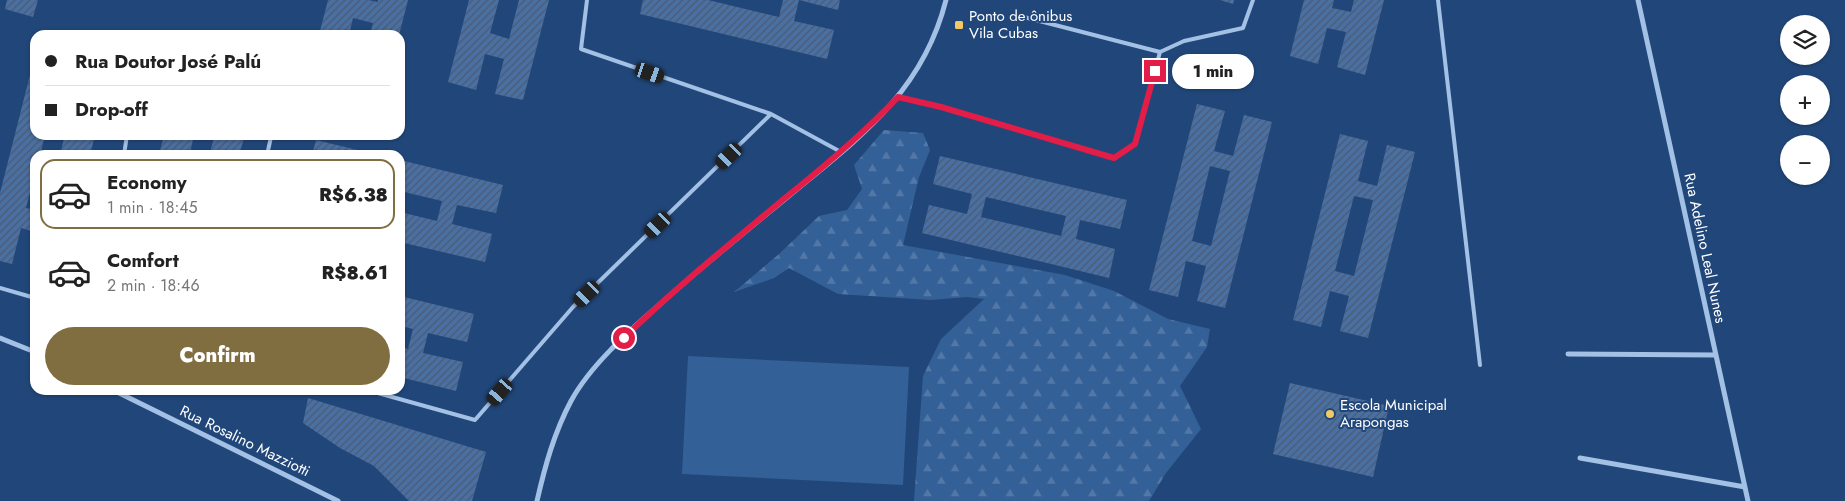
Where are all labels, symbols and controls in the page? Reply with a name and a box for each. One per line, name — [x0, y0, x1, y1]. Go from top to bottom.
place label: Ponto de ônibus Vila Cubas — [969, 5, 1072, 44]
map controls — [1780, 15, 1830, 185]
button: layers — [1780, 15, 1830, 65]
marker: Ponto de ônibus Vila Cubas — [953, 19, 965, 31]
text: Rua Doutor José Palú — [75, 48, 261, 75]
callout: 1 min — [1172, 54, 1255, 88]
route end — [1144, 60, 1166, 82]
text: 1 min — [1193, 60, 1233, 83]
car — [633, 61, 666, 85]
button: + — [1780, 75, 1830, 125]
text: Drop-off — [75, 96, 148, 123]
button: − — [1780, 135, 1830, 185]
car — [712, 140, 745, 172]
text: Economy — [107, 169, 187, 196]
street label: Rua Adelino Leal Nunes — [1678, 171, 1732, 325]
icon: car — [47, 172, 92, 217]
text: R$6.38 — [319, 181, 388, 208]
text: 1 min · 18:45 — [107, 196, 198, 219]
car — [641, 209, 674, 241]
text: Comfort — [107, 247, 179, 274]
icon: car — [47, 250, 92, 295]
text: R$8.61 — [322, 259, 388, 286]
text: 2 min · 18:46 — [107, 274, 200, 297]
car — [570, 278, 603, 310]
button: Confirm — [45, 327, 390, 385]
route start — [613, 327, 635, 349]
car — [484, 376, 515, 408]
place label: Escola Municipal Arapongas — [1340, 394, 1447, 433]
street label: Rua Rosalino Mazziotti — [176, 400, 314, 482]
marker: Escola Municipal Arapongas — [1324, 408, 1336, 420]

